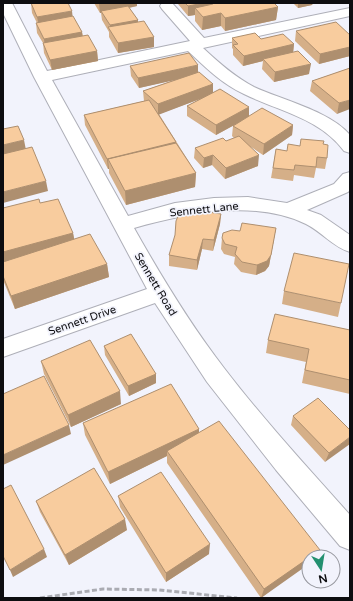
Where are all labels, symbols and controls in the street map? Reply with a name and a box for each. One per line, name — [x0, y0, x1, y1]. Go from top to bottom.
street label: Sennett Lane — [169, 199, 239, 220]
street label: Sennett Road — [132, 250, 180, 318]
street label: Sennett Drive — [46, 303, 118, 338]
north arrow — [301, 549, 341, 589]
text: N — [317, 571, 329, 586]

